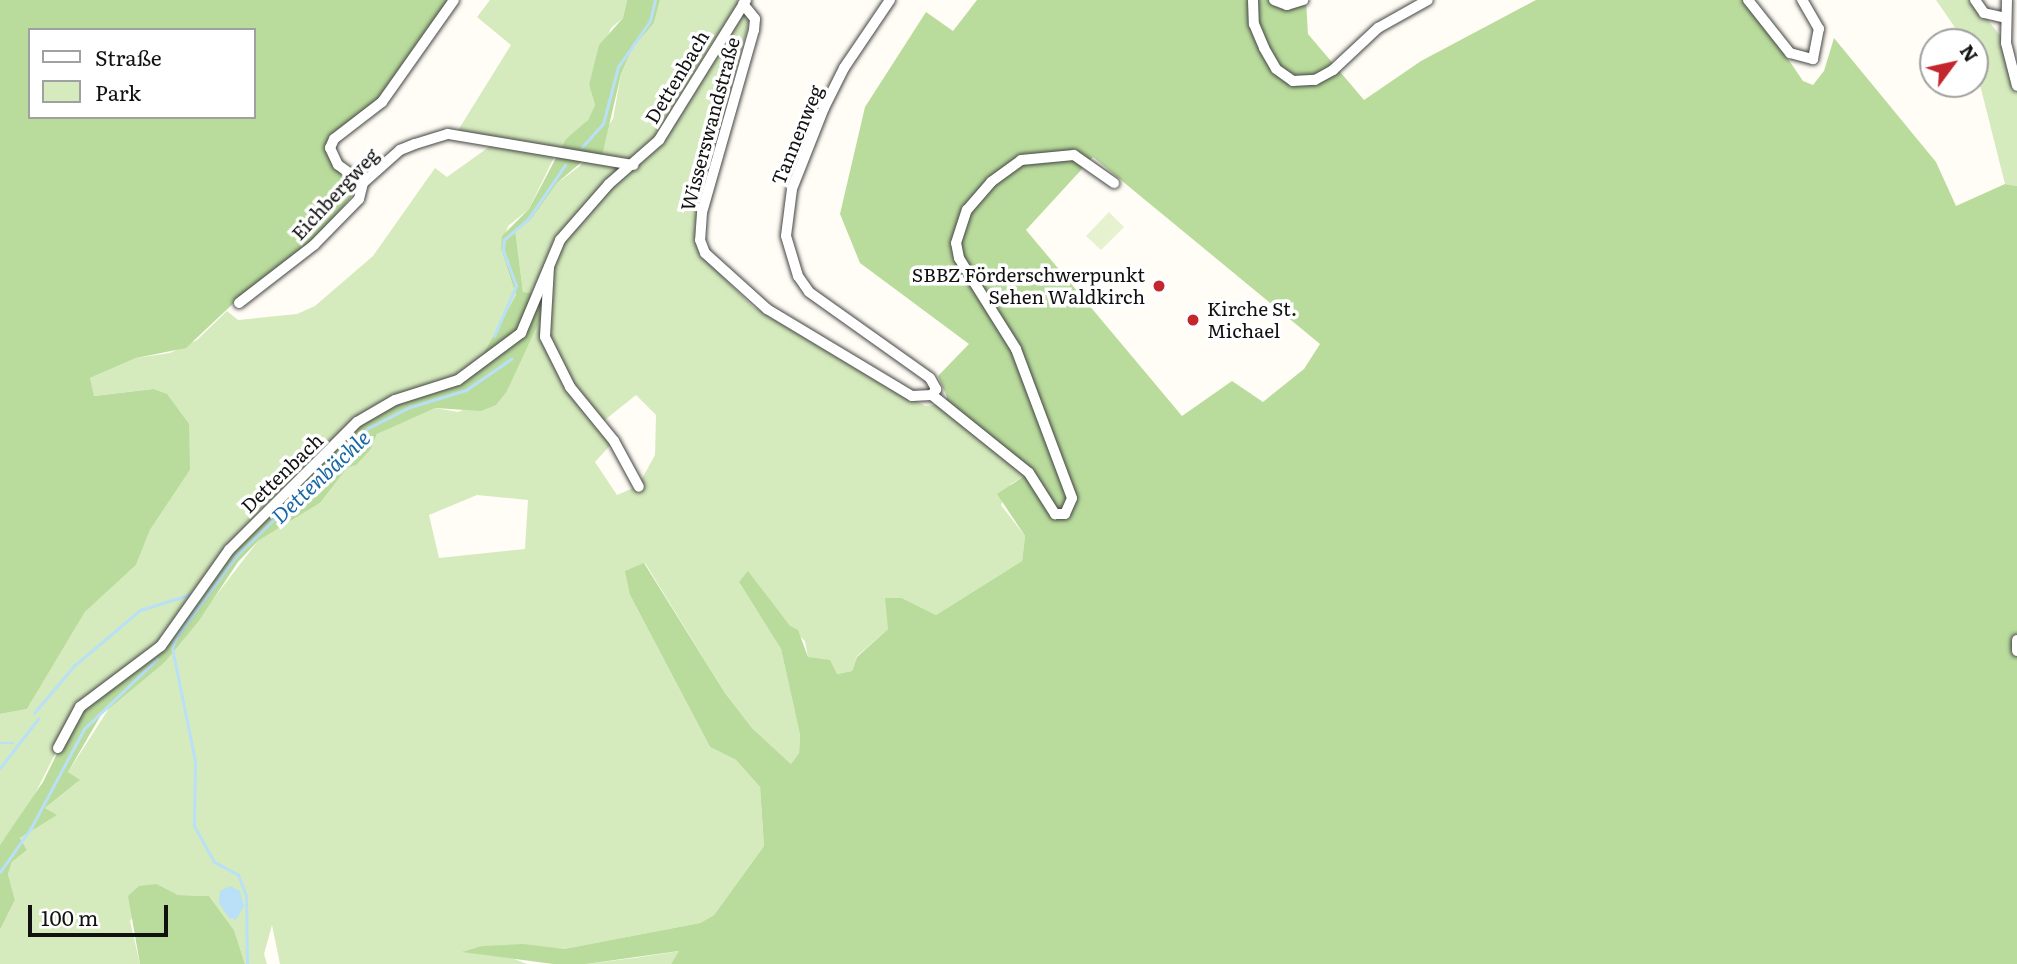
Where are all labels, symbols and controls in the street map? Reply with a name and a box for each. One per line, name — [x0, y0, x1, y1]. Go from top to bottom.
street label: Dettenbach — [640, 26, 714, 128]
legend — [28, 28, 256, 119]
north arrow — [1919, 28, 1989, 98]
street label: Wisserswandstraße — [676, 35, 744, 213]
text: N — [1954, 38, 1986, 67]
text: Straße — [95, 41, 162, 72]
text: Park — [95, 76, 141, 107]
street label: Tannenweg — [767, 82, 827, 188]
street label: Eichbergweg — [287, 143, 383, 245]
place label: SBBZ Förderschwerpunkt Sehen Waldkirch — [912, 264, 1145, 308]
marker: SBBZ Förderschwerpunkt Sehen Waldkirch — [1151, 278, 1167, 294]
place label: Kirche St. Michael — [1207, 298, 1297, 342]
marker: Kirche St. Michael — [1185, 312, 1201, 328]
water label: Dettenbächle — [266, 424, 374, 528]
street label: Dettenbach — [236, 428, 328, 518]
scale bar — [32, 890, 172, 934]
text: 100 m — [41, 901, 98, 932]

